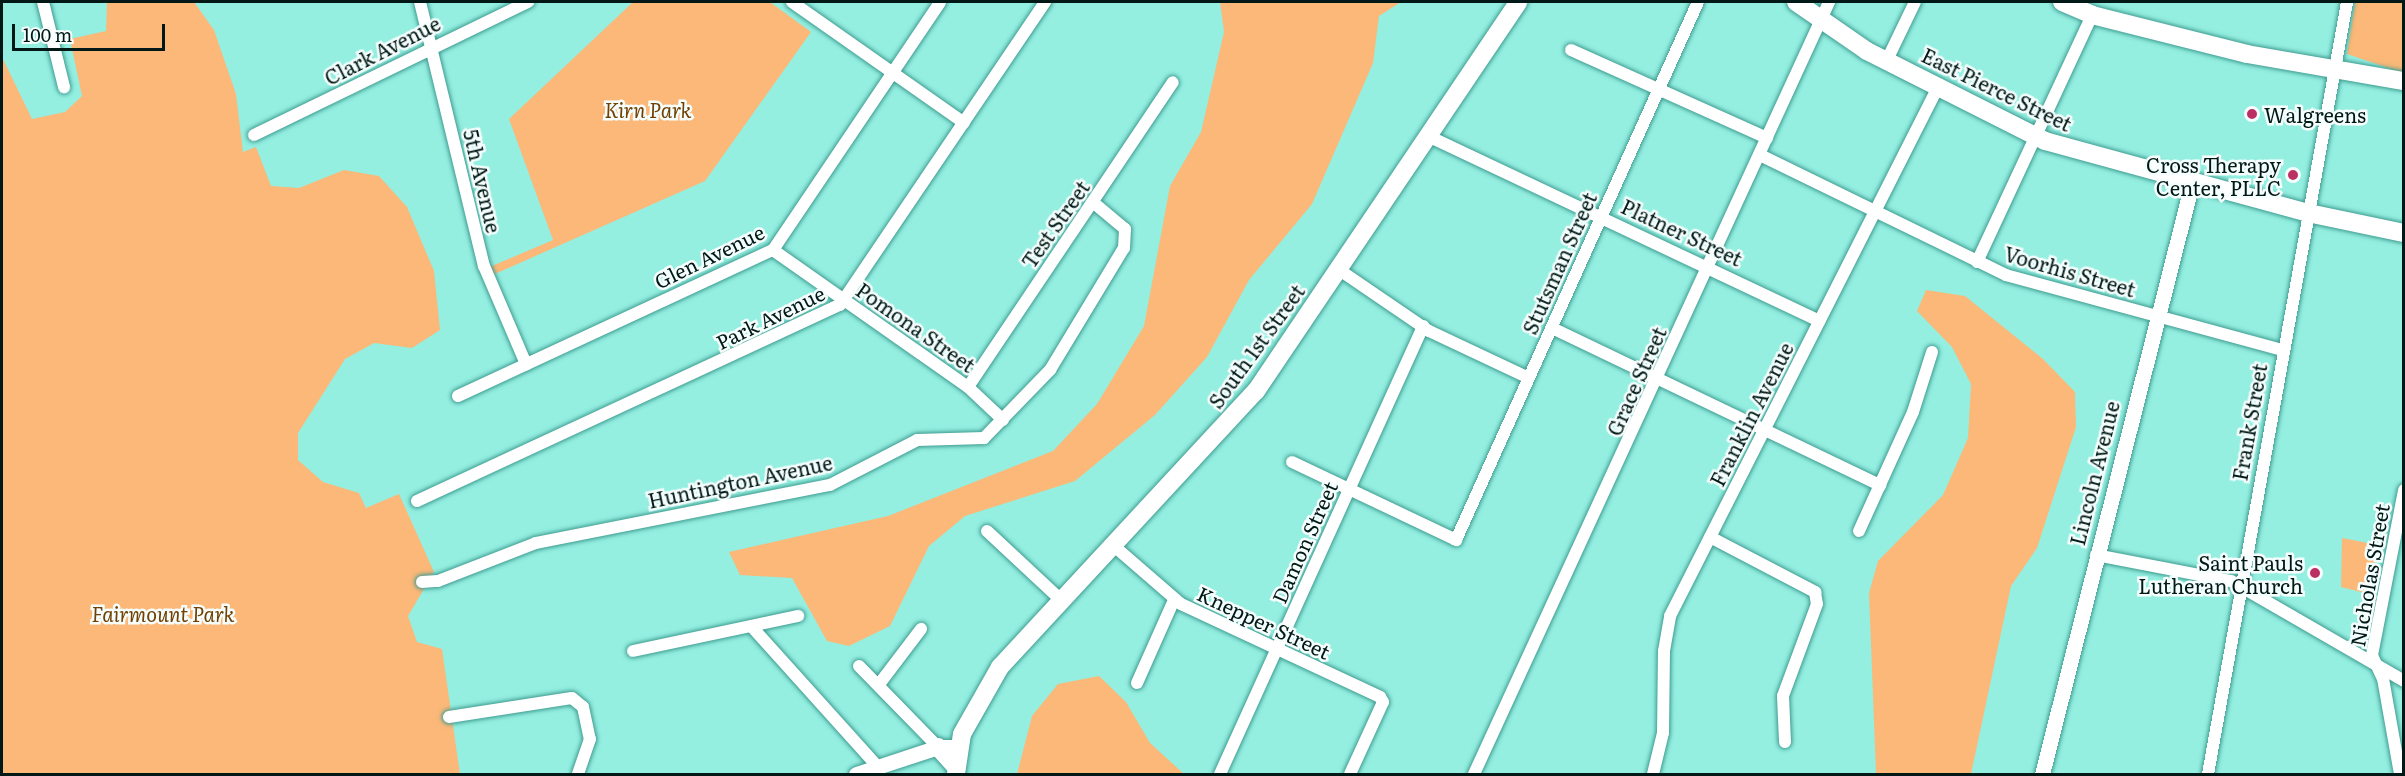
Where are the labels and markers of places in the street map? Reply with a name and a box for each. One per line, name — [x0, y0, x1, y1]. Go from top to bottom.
place label: Walgreens — [2264, 102, 2366, 126]
marker: Walgreens — [2245, 107, 2259, 121]
place label: Cross Therapy Center, PLLC — [2146, 152, 2281, 199]
marker: Cross Therapy Center, PLLC — [2286, 168, 2300, 182]
place label: Saint Pauls Lutheran Church — [2138, 550, 2303, 597]
marker: Saint Pauls Lutheran Church — [2308, 566, 2322, 580]

